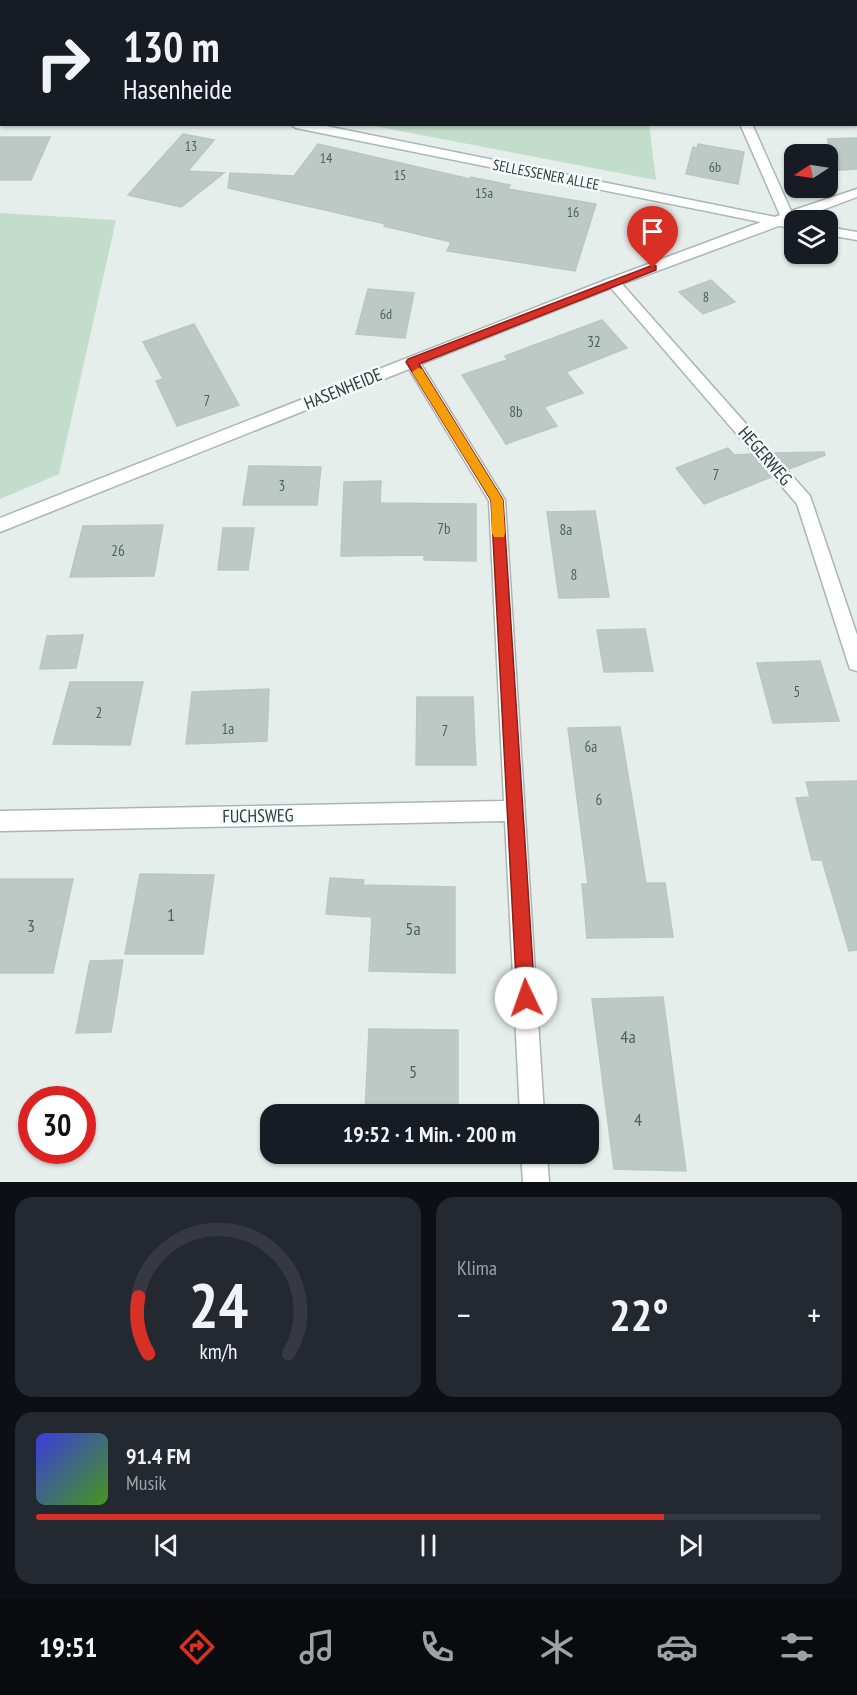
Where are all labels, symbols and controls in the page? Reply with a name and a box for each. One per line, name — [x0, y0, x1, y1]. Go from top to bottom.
text: 130 m — [123, 19, 220, 74]
icon: right — [24, 24, 102, 102]
text: Hasenheide — [123, 72, 232, 106]
house number: 13 — [185, 137, 197, 155]
north arrow — [784, 144, 838, 198]
map controls — [784, 144, 838, 264]
house number: 14 — [320, 149, 333, 167]
street label: SELLESSENER ALLEE — [491, 155, 601, 194]
house number: 6b — [709, 158, 721, 176]
house number: 15 — [394, 166, 406, 184]
house number: 15a — [475, 184, 493, 202]
house number: 16 — [567, 203, 579, 221]
pin — [627, 206, 678, 268]
button: layers — [784, 210, 838, 264]
icon: arrive — [636, 215, 669, 248]
house number: 8 — [703, 288, 709, 306]
house number: 6d — [380, 305, 392, 323]
house number: 32 — [587, 332, 601, 351]
street label: HASENHEIDE — [300, 363, 385, 415]
house number: 7 — [204, 391, 210, 410]
house number: 8b — [509, 402, 523, 421]
street label: HEGERWEG — [734, 421, 797, 490]
house number: 7 — [713, 465, 719, 484]
house number: 3 — [279, 476, 285, 495]
house number: 7b — [437, 519, 451, 538]
house number: 8a — [560, 520, 572, 539]
house number: 26 — [111, 541, 125, 560]
house number: 8 — [571, 565, 577, 584]
house number: 5 — [794, 682, 800, 701]
house number: 2 — [96, 703, 102, 722]
house number: 1a — [222, 719, 234, 738]
house number: 7 — [442, 721, 448, 740]
house number: 6a — [585, 737, 597, 756]
house number: 6 — [596, 790, 603, 809]
street label: FUCHSWEG — [222, 803, 294, 828]
house number: 1 — [167, 903, 175, 926]
house number: 3 — [27, 914, 35, 937]
house number: 5a — [405, 917, 421, 940]
position arrow — [494, 966, 558, 1030]
house number: 4a — [620, 1025, 636, 1048]
house number: 5 — [409, 1060, 417, 1083]
speed limit sign: 30 — [18, 1086, 96, 1164]
house number: 4 — [634, 1108, 642, 1131]
text: 19:52 · 1 Min. · 200 m — [343, 1120, 516, 1148]
text: Klima — [457, 1255, 497, 1281]
text: 24 — [188, 1264, 248, 1345]
text: 22° — [609, 1285, 669, 1343]
text: − — [457, 1293, 471, 1336]
text: + — [807, 1293, 821, 1336]
text: km/h — [199, 1337, 237, 1365]
text: 91.4 FM — [126, 1442, 191, 1470]
text: Musik — [126, 1470, 166, 1496]
icon: previous — [150, 1529, 183, 1562]
icon: pause — [412, 1529, 445, 1562]
icon: next — [674, 1529, 707, 1562]
icon: directions — [176, 1626, 218, 1668]
icon: music — [296, 1626, 338, 1668]
icon: phone — [416, 1626, 458, 1668]
icon: climate — [536, 1626, 578, 1668]
icon: car — [656, 1626, 698, 1668]
icon: filters — [776, 1626, 818, 1668]
text: 19:51 — [39, 1630, 97, 1664]

